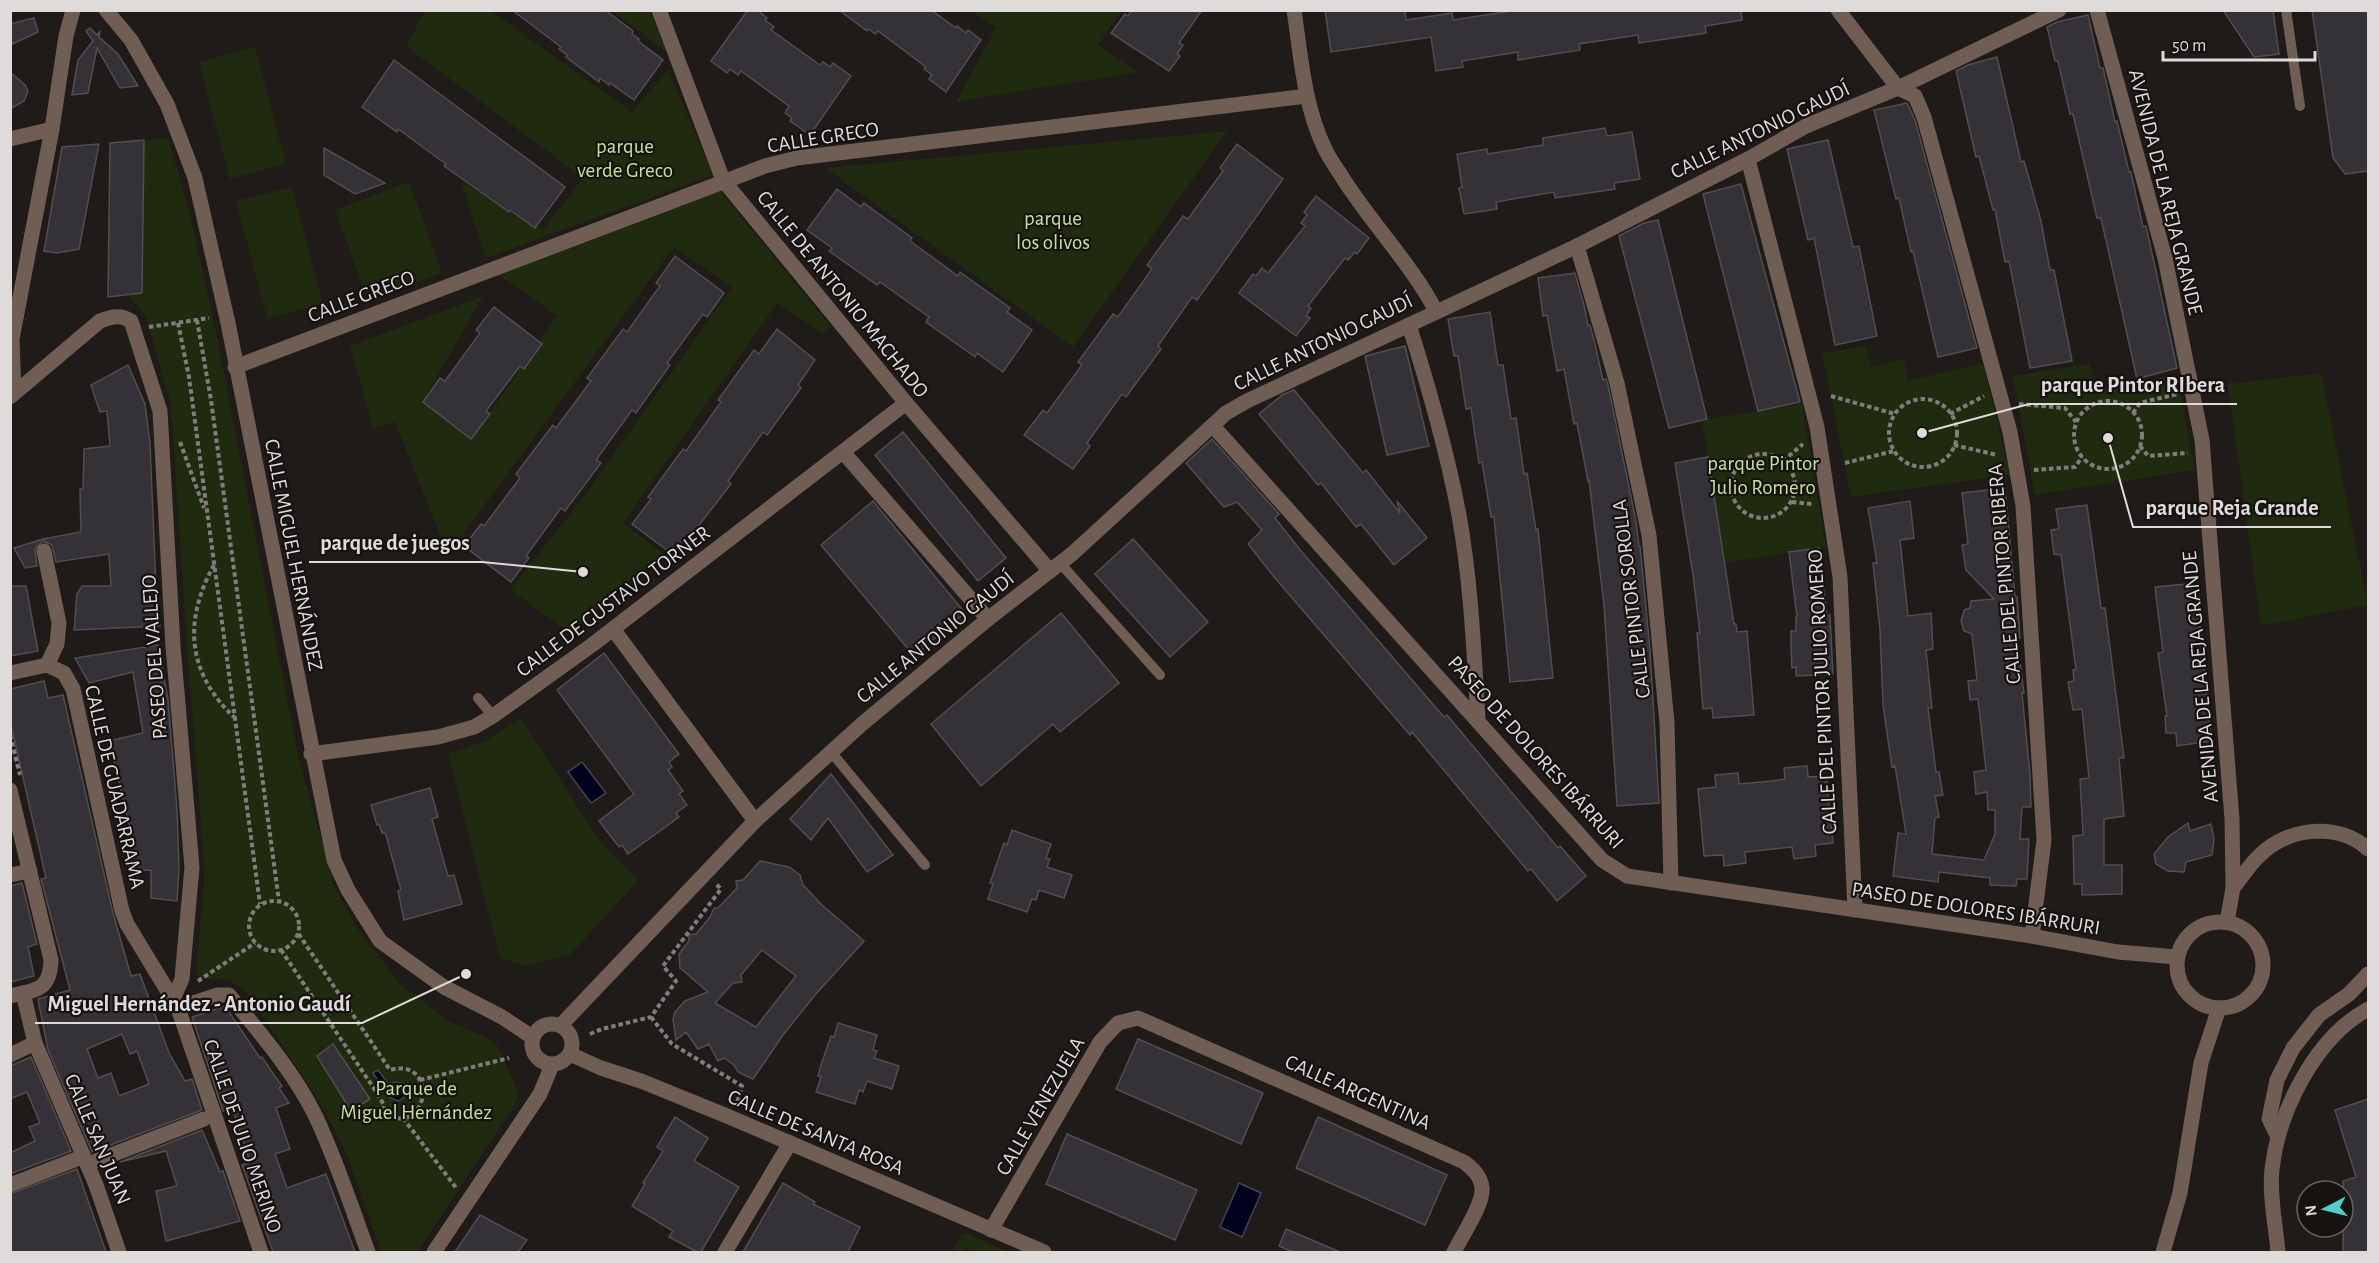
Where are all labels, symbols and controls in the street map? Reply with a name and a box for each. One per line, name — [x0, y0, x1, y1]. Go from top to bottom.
scale bar — [2163, 24, 2314, 62]
text: 50 m — [2172, 37, 2206, 55]
street label: AVENIDA DE LA REJA GRANDE — [2125, 67, 2206, 317]
street label: CALLE ANTONIO GAUDÍ — [1667, 76, 1853, 183]
street label: CALLE GRECO — [766, 118, 880, 157]
park label: parque verde Greco — [577, 136, 673, 181]
street label: CALLE DE ANTONIO MACHADO — [753, 187, 932, 402]
park label: parque los olivos — [1016, 208, 1090, 253]
street label: CALLE GRECO — [305, 267, 417, 326]
street label: CALLE ANTONIO GAUDÍ — [1230, 288, 1416, 395]
callout: parque Pintor RIbera — [2029, 364, 2237, 404]
text: parque Pintor RIbera — [2041, 374, 2226, 396]
street label: CALLE MIGUEL HERNÁNDEZ — [261, 437, 328, 673]
park label: parque Pintor Julio Romero — [1707, 453, 1819, 498]
street label: CALLE DEL PINTOR RIBERA — [1984, 463, 2025, 685]
callout: parque Reja Grande — [2133, 487, 2331, 527]
text: parque Reja Grande — [2145, 497, 2319, 520]
street label: CALLE PINTOR SOROLLA — [1609, 498, 1654, 700]
callout: parque de juegos — [309, 522, 482, 562]
street label: CALLE DE GUSTAVO TORNER — [513, 522, 714, 681]
text: parque de juegos — [320, 532, 470, 555]
street label: CALLE DEL PINTOR JULIO ROMERO — [1805, 549, 1840, 835]
street label: AVENIDA DE LA REJA GRANDE — [2179, 550, 2222, 804]
street label: CALLE ANTONIO GAUDÍ — [851, 566, 1018, 707]
street label: PASEO DEL VALLEJO — [138, 574, 171, 740]
street label: PASEO DE DOLORES IBÁRRURI — [1444, 651, 1629, 853]
street label: CALLE DE GUADARRAMA — [81, 683, 148, 891]
street label: PASEO DE DOLORES IBÁRRURI — [1850, 876, 2102, 939]
callout: Miguel Hernández - Antonio Gaudí — [35, 983, 362, 1023]
text: Miguel Hernández - Antonio Gaudí — [47, 993, 352, 1015]
street label: CALLE VENEZUELA — [992, 1034, 1088, 1179]
street label: CALLE DE JULIO MERINO — [200, 1037, 286, 1236]
street label: CALLE ARGENTINA — [1282, 1051, 1434, 1134]
street label: CALLE SAN JUAN — [61, 1071, 135, 1208]
park label: Parque de Miguel Hernández — [340, 1078, 492, 1123]
street label: CALLE DE SANTA ROSA — [725, 1086, 907, 1179]
north arrow — [2295, 1179, 2355, 1239]
text: N — [2302, 1204, 2320, 1217]

